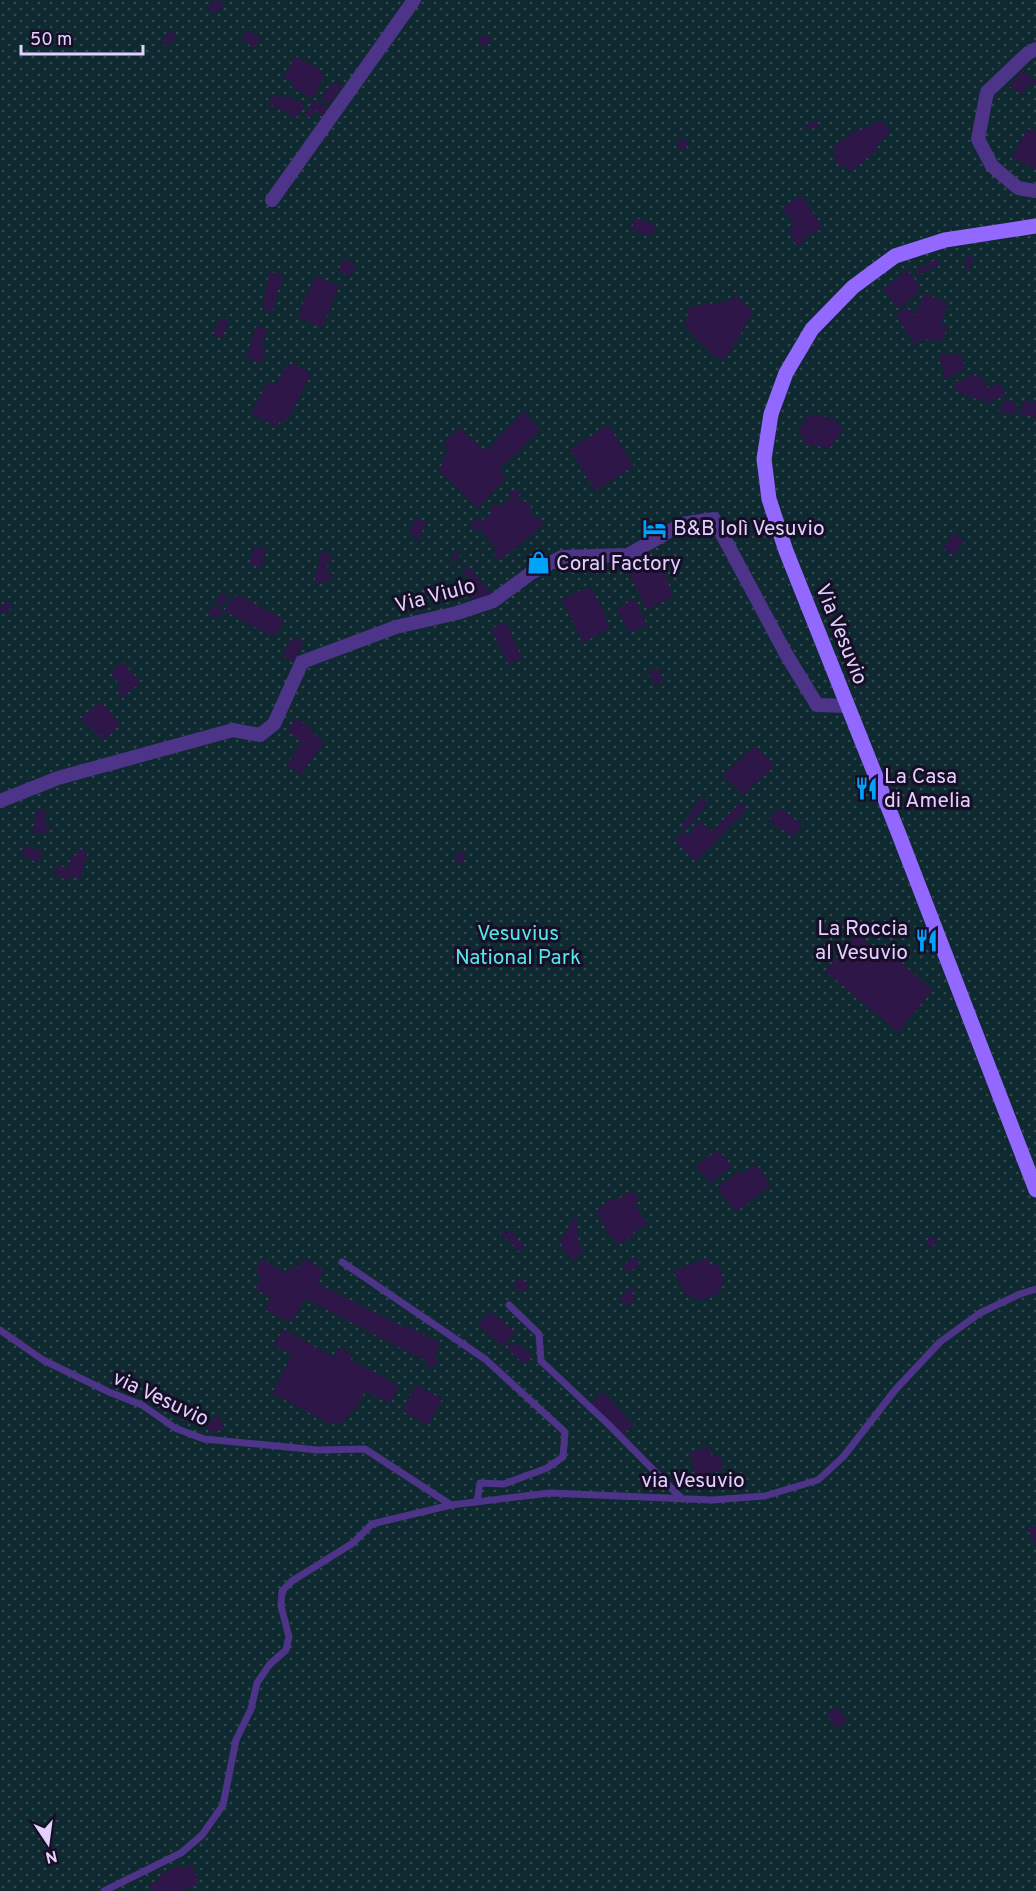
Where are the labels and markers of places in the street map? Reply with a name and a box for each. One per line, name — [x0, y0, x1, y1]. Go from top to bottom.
hotel icon: B&B Iolì Vesuvio — [642, 515, 668, 541]
place label: B&B Iolì Vesuvio — [673, 516, 825, 543]
shop icon: Coral Factory — [525, 550, 551, 576]
place label: Coral Factory — [556, 551, 681, 578]
place label: La Casa di Amelia — [884, 764, 971, 815]
restaurant icon: La Casa di Amelia — [853, 775, 879, 801]
place label: La Roccia al Vesuvio — [815, 916, 908, 967]
restaurant icon: La Roccia al Vesuvio — [913, 927, 939, 953]

